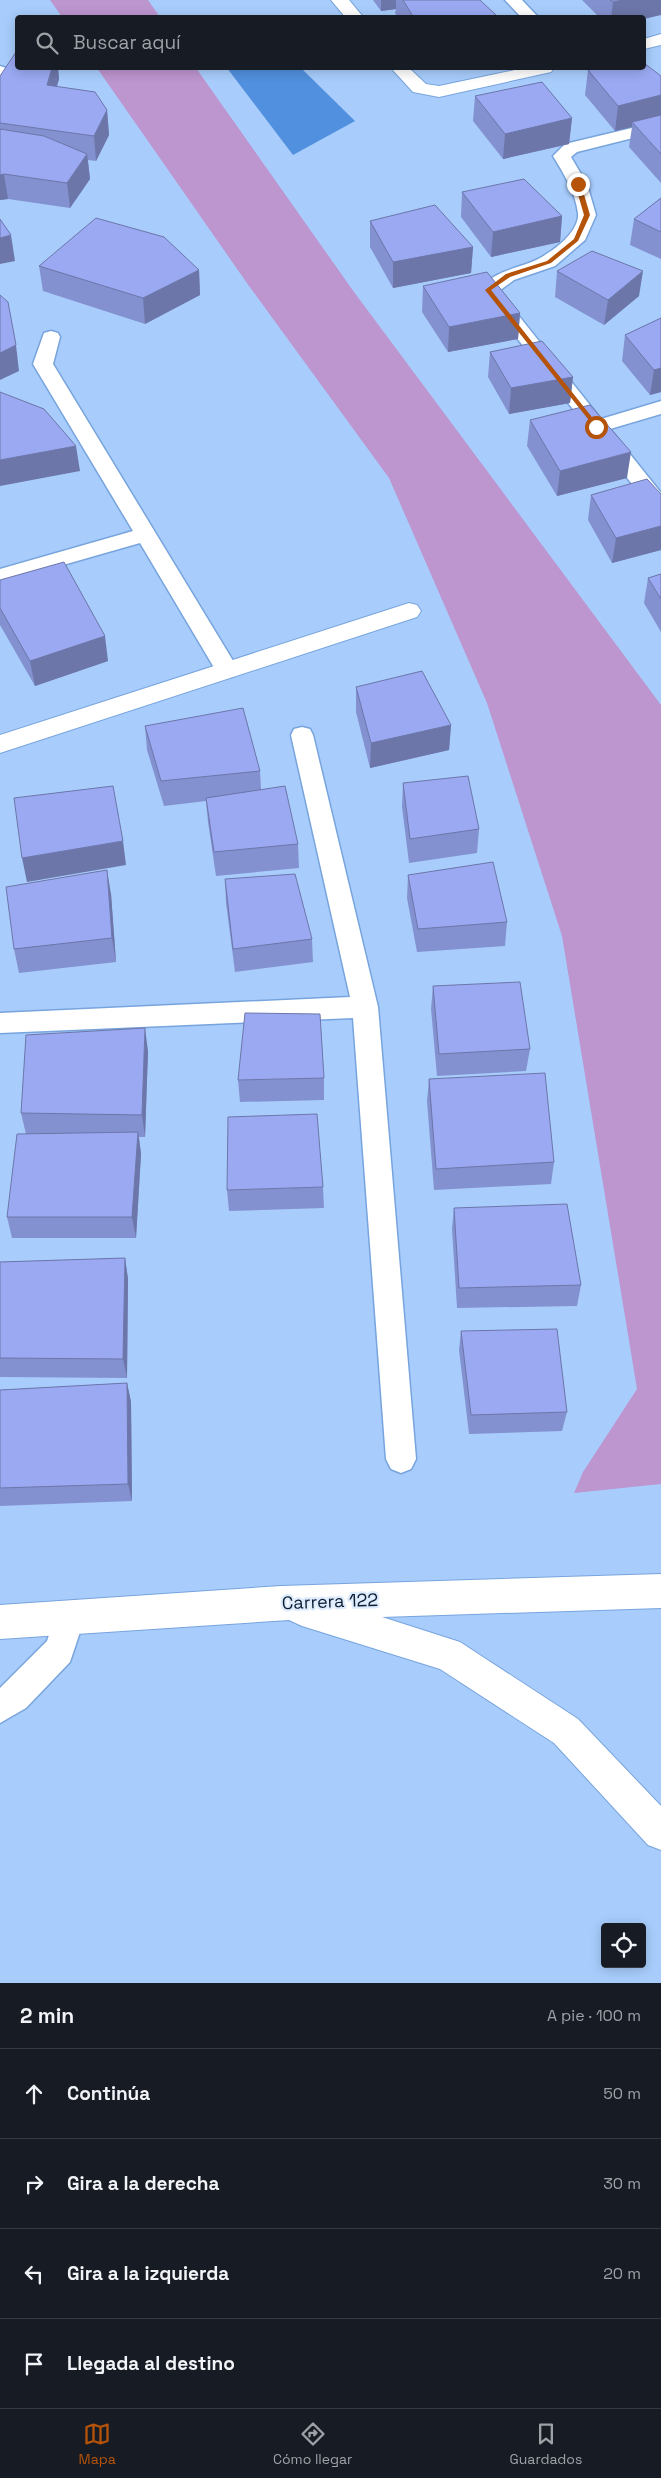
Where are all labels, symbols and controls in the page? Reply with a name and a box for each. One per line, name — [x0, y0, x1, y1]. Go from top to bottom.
search box — [15, 15, 646, 70]
icon: search — [33, 29, 61, 57]
text: Buscar aquí — [73, 30, 181, 55]
route end — [567, 173, 590, 196]
route start — [585, 416, 608, 439]
street label: Carrera 122 — [281, 1588, 379, 1614]
map controls — [601, 1923, 646, 1968]
button: locate — [601, 1923, 646, 1968]
text: 2 min — [20, 2002, 74, 2029]
text: A pie · 100 m — [547, 2005, 641, 2026]
icon: ahead — [20, 2080, 48, 2108]
text: Continúa — [67, 2081, 150, 2106]
text: 50 m — [603, 2083, 641, 2104]
icon: right — [20, 2170, 48, 2198]
text: Gira a la derecha — [67, 2171, 219, 2196]
text: 30 m — [603, 2173, 641, 2194]
icon: left — [20, 2260, 48, 2288]
text: Gira a la izquierda — [67, 2261, 229, 2286]
text: 20 m — [603, 2263, 641, 2284]
icon: arrive — [20, 2350, 48, 2378]
text: Llegada al destino — [67, 2351, 235, 2376]
tab: Mapa — [79, 2420, 116, 2468]
tab: Cómo llegar — [273, 2420, 352, 2468]
tab: Guardados — [510, 2420, 582, 2468]

